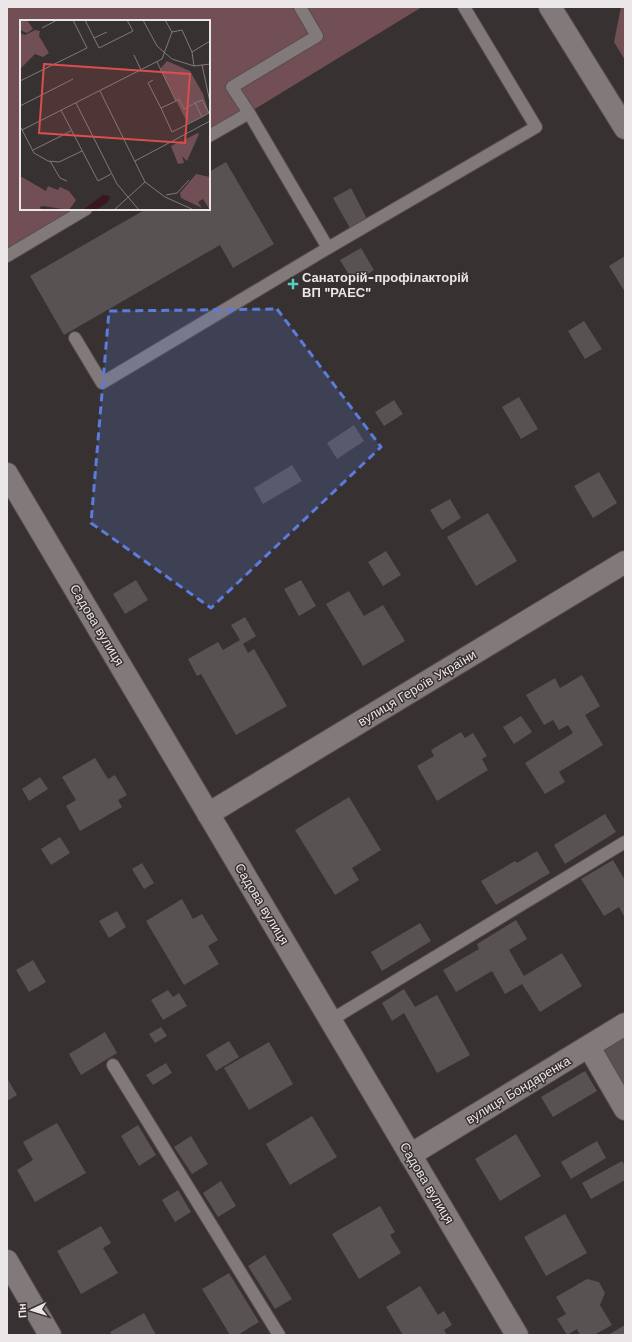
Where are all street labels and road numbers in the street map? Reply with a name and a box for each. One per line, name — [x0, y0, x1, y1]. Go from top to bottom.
street label: Садова вулиця — [67, 582, 127, 668]
street label: вулиця Героїв України — [355, 647, 479, 729]
street label: Садова вулиця — [232, 861, 292, 947]
street label: вулиця Бондаренка — [463, 1052, 574, 1127]
street label: Садова вулиця — [397, 1140, 457, 1226]

